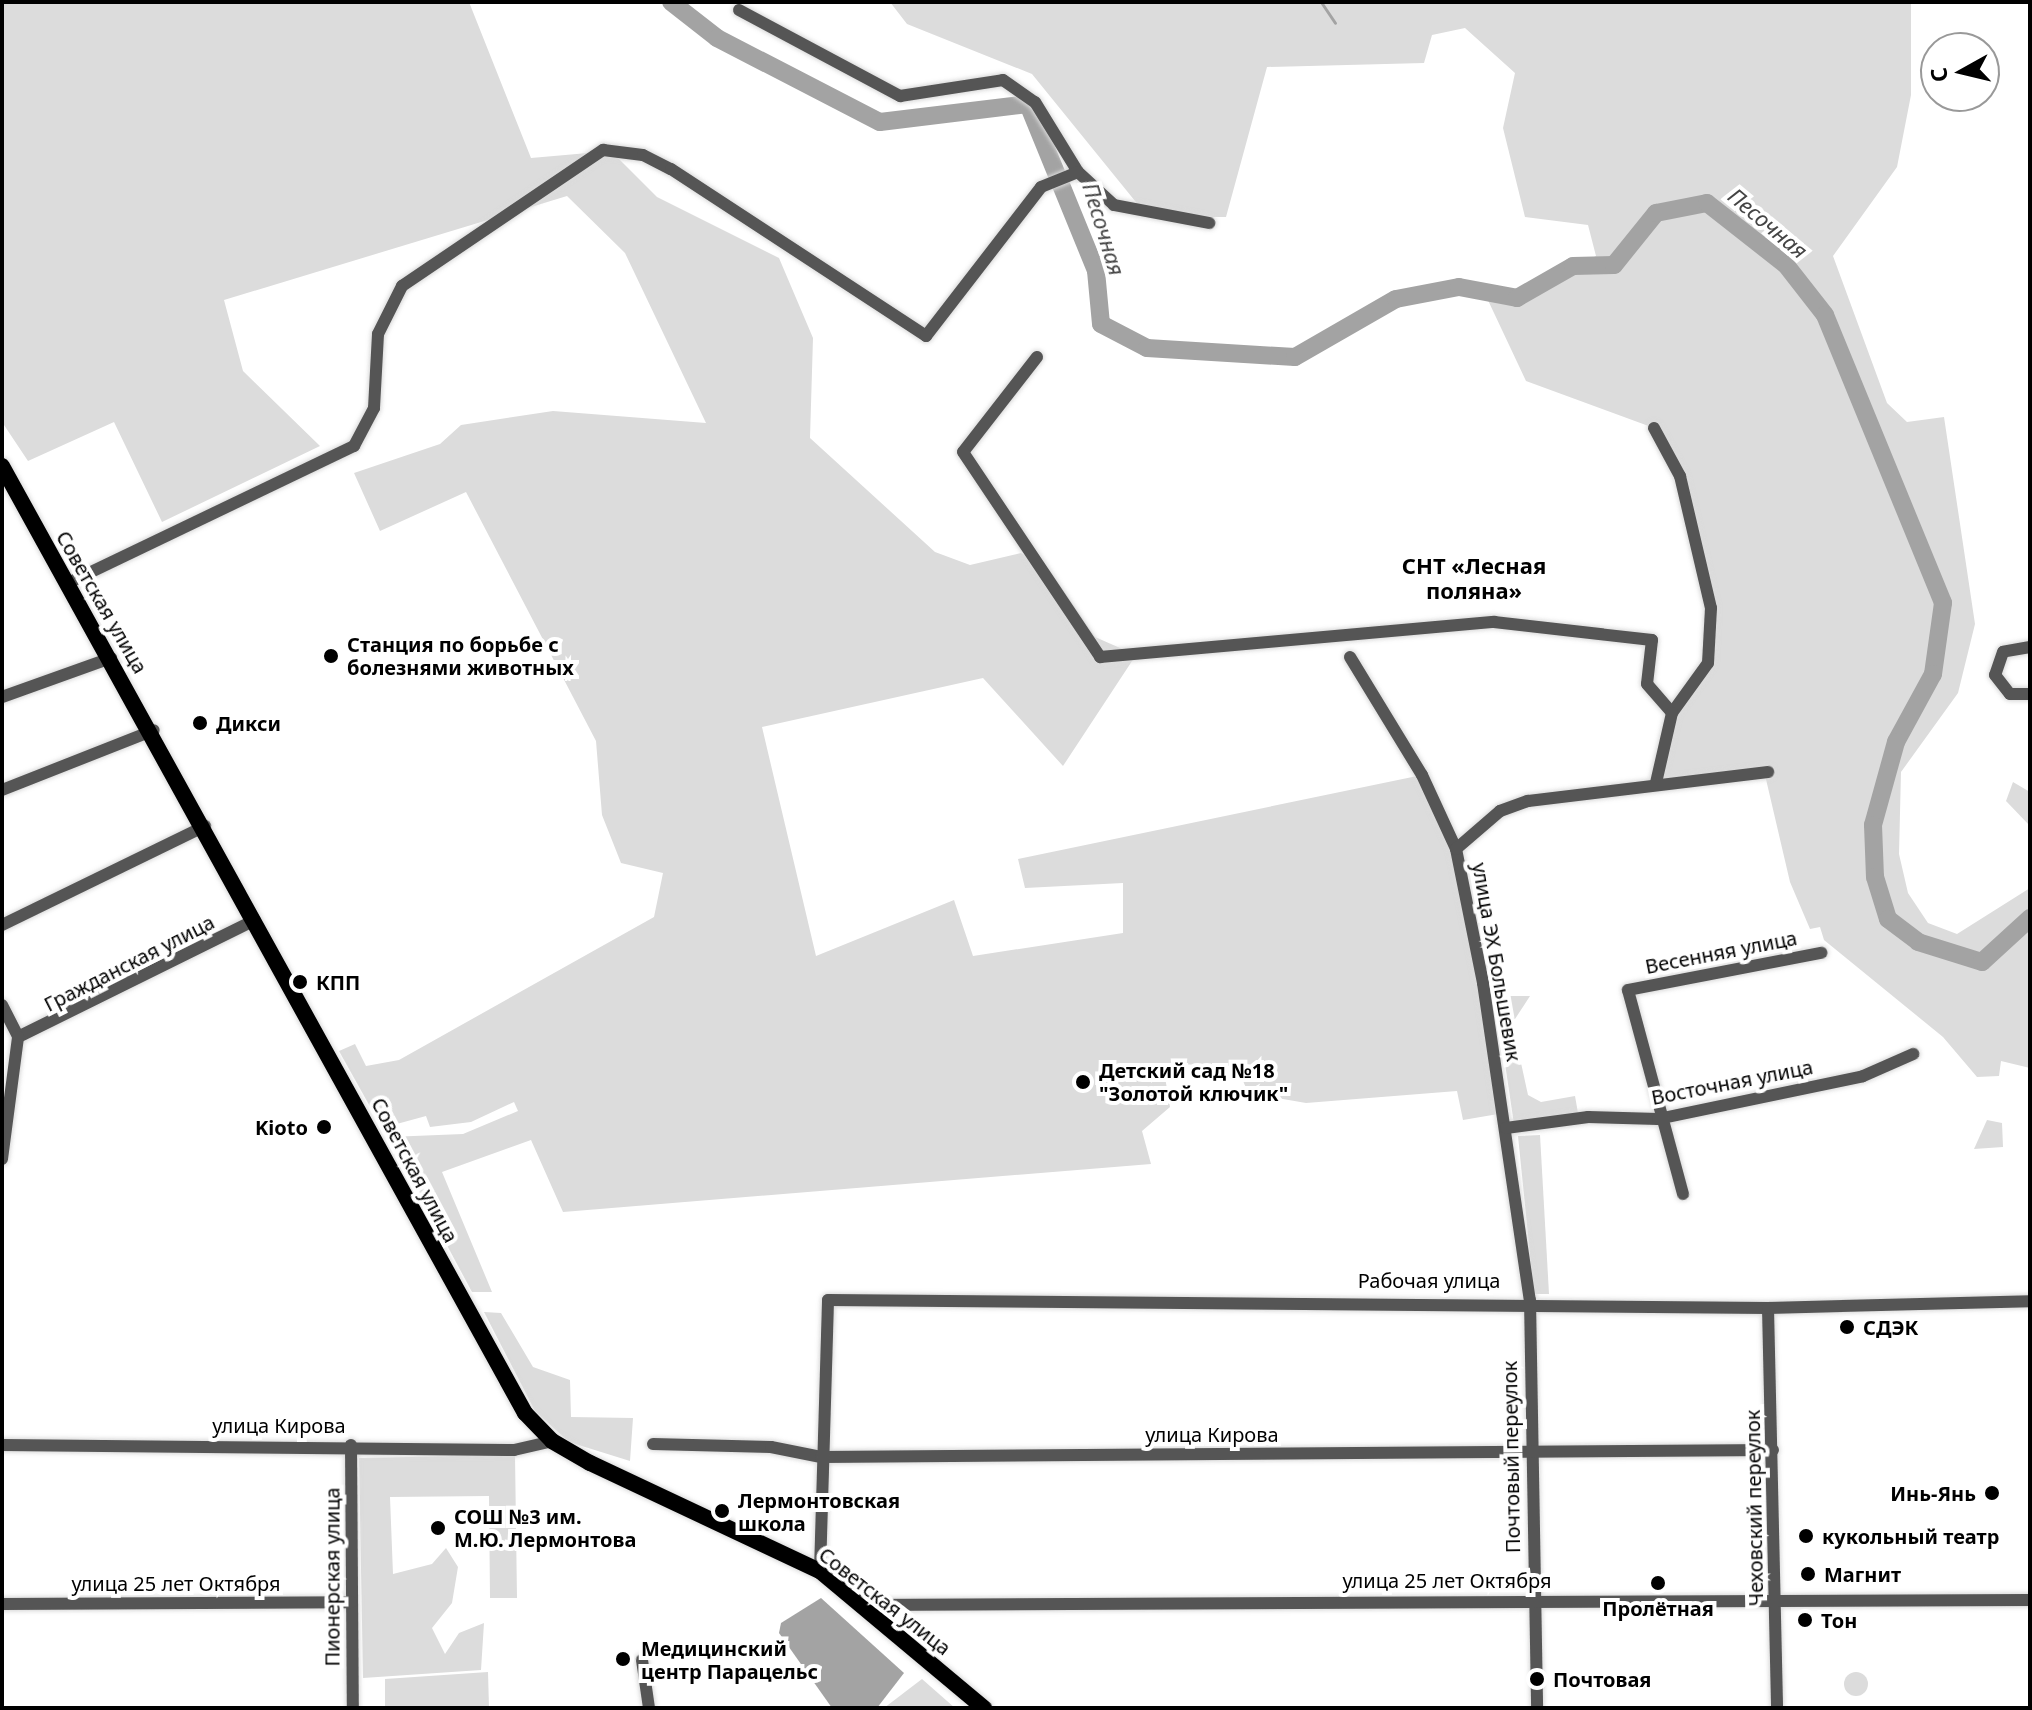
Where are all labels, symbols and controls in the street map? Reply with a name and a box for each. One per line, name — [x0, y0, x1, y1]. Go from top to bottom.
north arrow — [1920, 32, 2000, 112]
text: С — [1922, 66, 1954, 84]
water label: Песочная — [1077, 180, 1131, 278]
water label: Песочная — [1723, 182, 1813, 264]
street label: Советская улица — [51, 526, 153, 678]
district label: СНТ «Лесная поляна» — [1402, 552, 1546, 604]
place label: Станция по борьбе с болезнями животных — [347, 632, 574, 679]
marker: Станция по борьбе с болезнями животных — [322, 647, 340, 665]
place label: Дикси — [216, 711, 281, 735]
marker: Дикси — [191, 714, 209, 732]
street label: улица ЭХ Большевик — [1468, 861, 1526, 1063]
street label: Гражданская улица — [40, 910, 218, 1016]
street label: Весенняя улица — [1643, 926, 1799, 978]
place label: КПП — [316, 970, 360, 994]
marker: КПП — [291, 973, 309, 991]
street label: Восточная улица — [1649, 1055, 1815, 1109]
place label: Детский сад №18 "Золотой ключик" — [1099, 1058, 1288, 1105]
marker: Детский сад №18 "Золотой ключик" — [1074, 1073, 1092, 1091]
street label: Советская улица — [367, 1094, 463, 1246]
place label: Kioto — [255, 1115, 308, 1139]
marker: Kioto — [315, 1118, 333, 1136]
street label: Рабочая улица — [1358, 1268, 1500, 1292]
place label: СДЭК — [1863, 1315, 1918, 1339]
marker: СДЭК — [1838, 1318, 1856, 1336]
street label: Почтовый переулок — [1497, 1361, 1525, 1553]
street label: Чеховский переулок — [1740, 1409, 1768, 1607]
street label: улица Кирова — [212, 1413, 346, 1437]
street label: улица Кирова — [1145, 1422, 1279, 1446]
place label: Инь-Янь — [1890, 1481, 1976, 1505]
marker: Инь-Янь — [1983, 1484, 2001, 1502]
street label: Пионерская улица — [320, 1487, 344, 1667]
place label: Лермонтовская школа — [738, 1488, 900, 1535]
marker: Лермонтовская школа — [713, 1502, 731, 1520]
place label: СОШ №3 им. М.Ю. Лермонтова — [454, 1504, 636, 1551]
marker: СОШ №3 им. М.Ю. Лермонтова — [429, 1519, 447, 1537]
place label: кукольный театр — [1822, 1524, 1999, 1548]
marker: кукольный театр — [1797, 1527, 1815, 1545]
street label: Советская улица — [814, 1542, 956, 1660]
place label: Магнит — [1824, 1562, 1901, 1586]
marker: Магнит — [1799, 1565, 1817, 1583]
street label: улица 25 лет Октября — [1342, 1568, 1552, 1592]
street label: улица 25 лет Октября — [71, 1571, 281, 1595]
marker: Пролётная — [1649, 1574, 1667, 1592]
place label: Пролётная — [1602, 1596, 1714, 1620]
place label: Тон — [1821, 1608, 1857, 1632]
marker: Тон — [1796, 1611, 1814, 1629]
place label: Медицинский центр Парацельс — [641, 1636, 818, 1683]
marker: Медицинский центр Парацельс — [612, 1648, 634, 1670]
place label: Почтовая — [1553, 1667, 1651, 1691]
marker: Почтовая — [1528, 1670, 1546, 1688]

